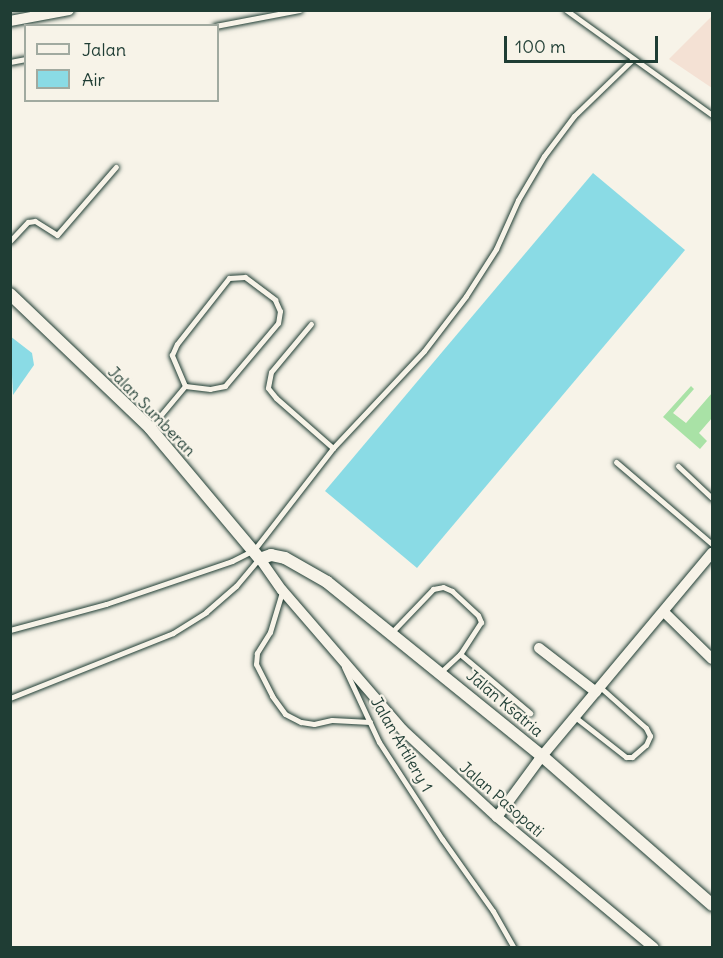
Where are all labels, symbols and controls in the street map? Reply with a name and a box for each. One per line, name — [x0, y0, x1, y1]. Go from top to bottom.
legend — [24, 24, 219, 102]
scale bar — [507, 24, 662, 62]
text: 100 m — [515, 35, 566, 58]
text: Jalan — [82, 38, 126, 61]
text: Air — [82, 68, 105, 91]
street label: Jalan Sumberan — [104, 362, 200, 460]
street label: Jalan Ksatria — [463, 665, 547, 741]
street label: Jalan Artilery 1 — [367, 693, 437, 795]
street label: Jalan Pasopati — [456, 757, 548, 841]

